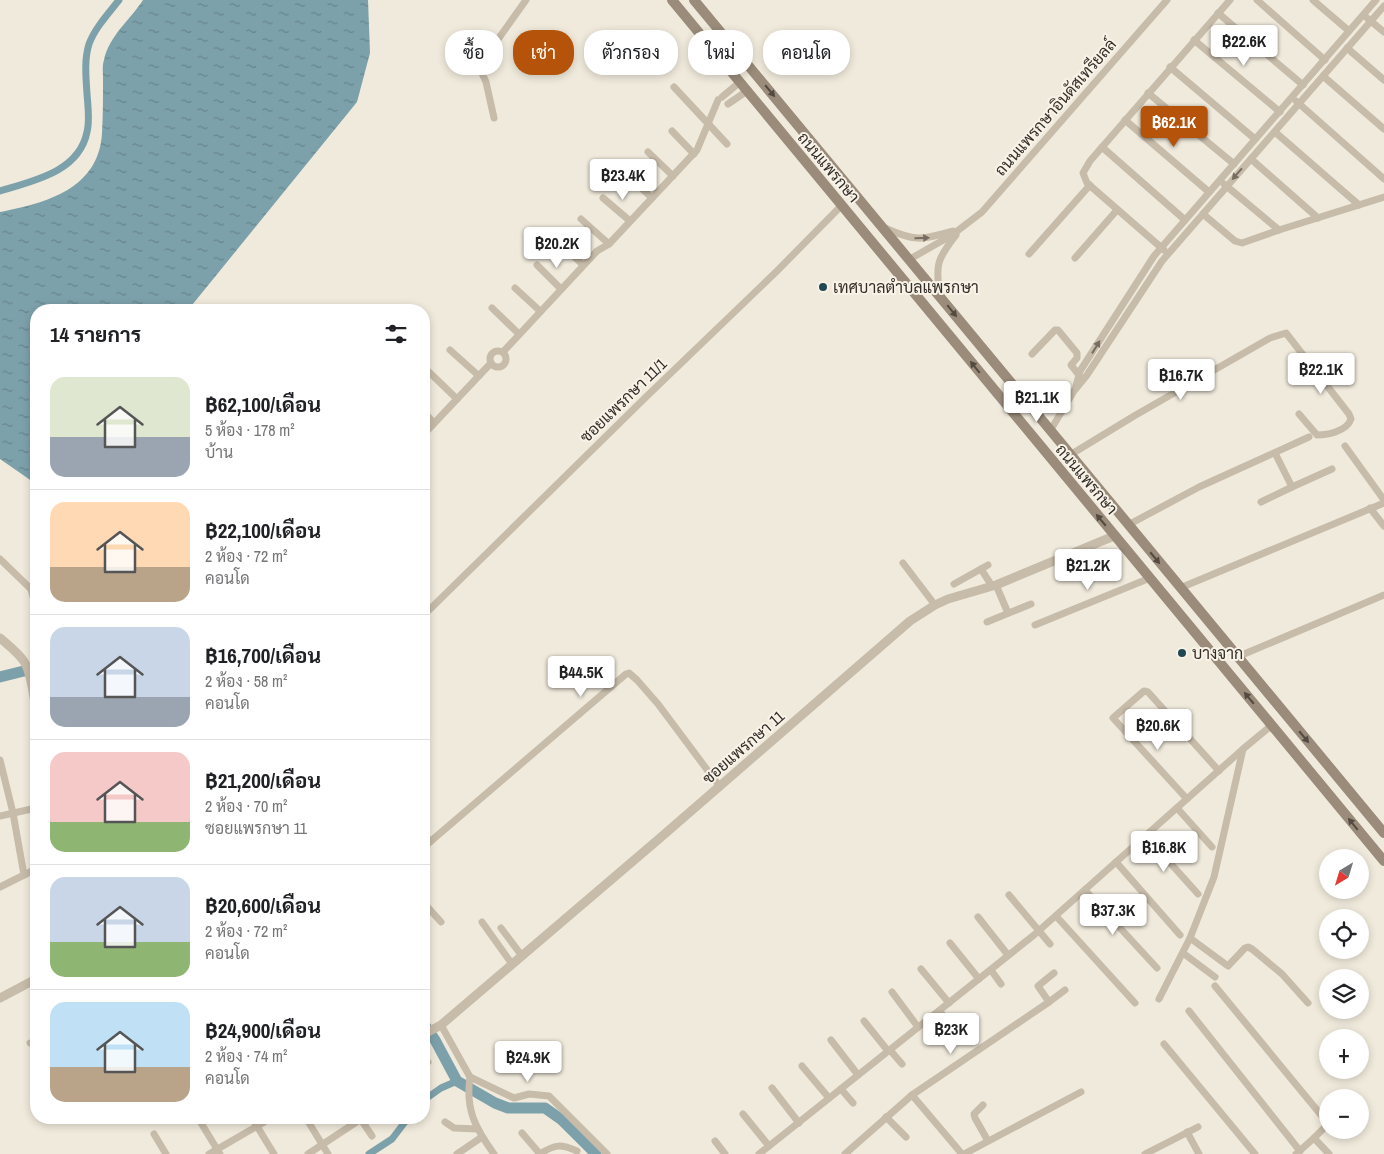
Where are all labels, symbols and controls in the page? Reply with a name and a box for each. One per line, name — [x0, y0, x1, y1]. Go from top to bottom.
pin: ฿22.6K — [1203, 24, 1285, 67]
chip: ซื้อ — [445, 30, 503, 75]
chip: เช่า — [513, 30, 574, 75]
chip: ตัวกรอง — [584, 30, 678, 75]
chip: ใหม่ — [688, 30, 753, 75]
chip: คอนโด — [763, 30, 850, 75]
text: ฿22.6K — [1222, 30, 1266, 52]
street label: ถนนแพรกษาอินดัสเทรียลล์ — [988, 33, 1121, 180]
one-way arrow — [764, 85, 775, 97]
pin: ฿62.1K — [1133, 106, 1215, 148]
text: ฿62.1K — [1152, 111, 1196, 133]
street label: ถนนแพรกษา — [793, 127, 865, 207]
pin: ฿23.4K — [582, 158, 664, 201]
text: ฿23.4K — [601, 164, 645, 186]
one-way arrow — [1231, 168, 1243, 180]
pin: ฿20.2K — [516, 226, 598, 269]
text: ฿20.2K — [535, 232, 579, 254]
one-way arrow — [914, 233, 930, 241]
place label: เทศบาลตำบลแพรกษา — [833, 276, 979, 298]
marker: เทศบาลตำบลแพรกษา — [817, 281, 829, 293]
one-way arrow — [946, 304, 957, 317]
text: 14 รายการ — [50, 320, 141, 349]
icon: filters — [382, 320, 410, 348]
one-way arrow — [1091, 341, 1100, 354]
street label: ซอยแพรกษา 11/1 — [575, 352, 672, 447]
pin: ฿22.1K — [1280, 352, 1362, 395]
pin: ฿16.7K — [1140, 358, 1222, 401]
text: ฿22.1K — [1299, 358, 1343, 380]
one-way arrow — [970, 361, 981, 374]
text: ฿16.7K — [1159, 364, 1203, 386]
pin: ฿21.1K — [996, 380, 1078, 423]
text: ฿21.1K — [1015, 386, 1059, 408]
text: ฿62,100/เดือน — [205, 390, 321, 419]
icon: home — [90, 397, 150, 457]
text: 5 ห้อง · 178 m² — [205, 419, 295, 441]
street label: ถนนแพรกษา — [1051, 439, 1123, 519]
text: บ้าน — [205, 441, 233, 463]
one-way arrow — [1095, 513, 1106, 526]
text: ฿22,100/เดือน — [205, 516, 321, 545]
icon: home — [90, 522, 150, 582]
text: 2 ห้อง · 72 m² — [205, 545, 287, 567]
pin: ฿21.2K — [1047, 548, 1129, 591]
one-way arrow — [1149, 552, 1160, 564]
text: ฿21.2K — [1066, 554, 1110, 576]
text: คอนโด — [205, 567, 250, 589]
text: ฿16,700/เดือน — [205, 641, 321, 670]
place label: บางจาก — [1192, 642, 1243, 664]
icon: home — [90, 647, 150, 707]
marker: บางจาก — [1176, 647, 1188, 659]
pin: ฿44.5K — [540, 656, 622, 698]
text: ฿44.5K — [559, 661, 603, 683]
text: 2 ห้อง · 58 m² — [205, 670, 287, 692]
text: คอนโด — [205, 692, 250, 714]
one-way arrow — [1244, 692, 1255, 705]
street label: ซอยแพรกษา 11 — [697, 705, 789, 789]
pin: ฿20.6K — [1117, 708, 1199, 751]
text: ฿20.6K — [1136, 714, 1180, 736]
one-way arrow — [1298, 730, 1309, 743]
text: ฿21,200/เดือน — [205, 766, 321, 795]
icon: home — [90, 772, 150, 832]
text: 2 ห้อง · 70 m² — [205, 795, 287, 817]
text: ซอยแพรกษา 11 — [205, 817, 307, 839]
one-way arrow — [1347, 818, 1359, 830]
pin: ฿16.8K — [1123, 830, 1205, 873]
text: ฿16.8K — [1142, 836, 1186, 858]
north arrow — [1319, 849, 1369, 899]
map controls — [1319, 849, 1369, 1139]
text: ฿20,600/เดือน — [205, 891, 321, 920]
pin: ฿37.3K — [1072, 894, 1154, 936]
icon: home — [90, 897, 150, 957]
text: ฿37.3K — [1091, 899, 1135, 921]
button: locate — [1319, 909, 1369, 959]
text: 2 ห้อง · 72 m² — [205, 920, 287, 942]
text: คอนโด — [205, 942, 250, 964]
button: layers — [1319, 969, 1369, 1019]
pin: ฿23K — [921, 1012, 981, 1055]
text: ฿24,900/เดือน — [205, 1016, 321, 1045]
text: ฿23K — [934, 1018, 968, 1040]
icon: home — [90, 1022, 150, 1082]
button: + — [1319, 1029, 1369, 1079]
pin: ฿24.9K — [487, 1040, 569, 1083]
text: 2 ห้อง · 74 m² — [205, 1045, 287, 1067]
text: ฿24.9K — [506, 1046, 550, 1068]
text: คอนโด — [205, 1067, 250, 1089]
button: − — [1319, 1089, 1369, 1139]

